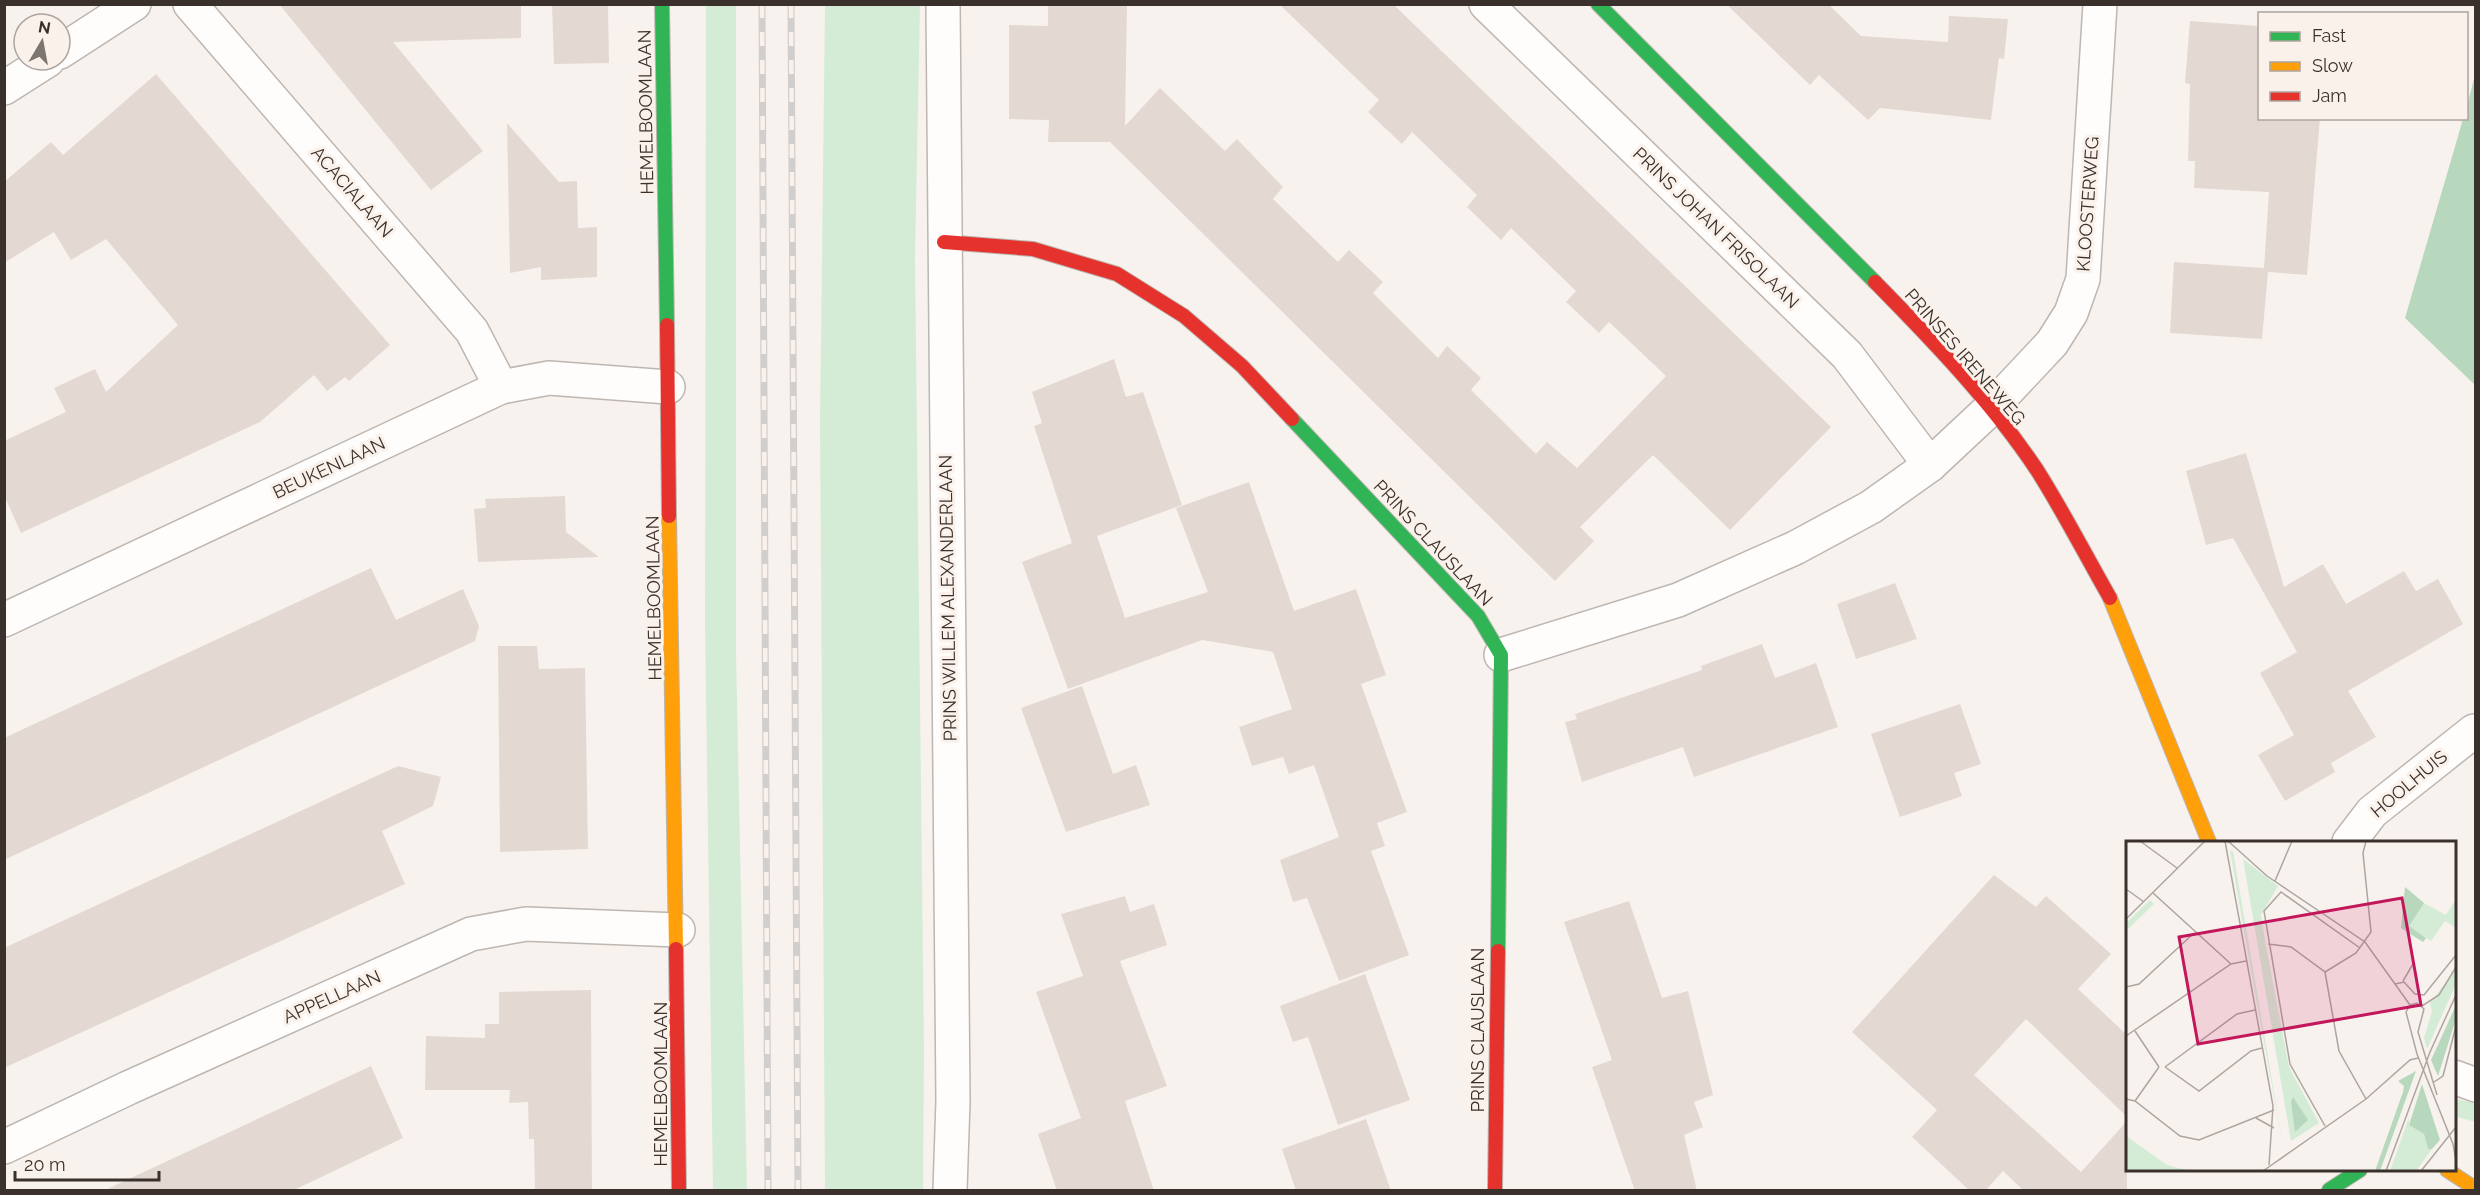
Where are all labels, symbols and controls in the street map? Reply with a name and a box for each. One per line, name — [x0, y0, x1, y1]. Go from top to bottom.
north arrow — [12, 12, 72, 72]
legend — [2258, 12, 2468, 120]
text: N — [37, 17, 52, 38]
text: Fast — [2312, 25, 2346, 46]
street label: HEMELBOOMLAAN — [634, 29, 657, 195]
text: Slow — [2312, 55, 2353, 76]
text: Jam — [2312, 85, 2347, 106]
street label: KLOOSTERWEG — [2072, 136, 2103, 272]
street label: ACACIALAAN — [307, 142, 397, 241]
street label: PRINS JOHAN FRISOLAAN — [1629, 143, 1804, 312]
street label: PRINSES IRENEWEG — [1901, 284, 2030, 429]
street label: BEUKENLAAN — [269, 432, 388, 503]
street label: PRINS WILLEM ALEXANDERLAAN — [935, 455, 960, 741]
street label: PRINS CLAUSLAAN — [1370, 475, 1497, 610]
street label: HEMELBOOMLAAN — [642, 515, 665, 681]
street label: HOOLHUIS — [2366, 746, 2451, 822]
inset map — [2126, 841, 2456, 1171]
street label: PRINS CLAUSLAAN — [1467, 948, 1488, 1112]
street label: APPELLAAN — [280, 966, 384, 1027]
street label: HEMELBOOMLAAN — [650, 1001, 671, 1167]
scale bar — [15, 1144, 159, 1182]
text: 20 m — [24, 1154, 66, 1175]

